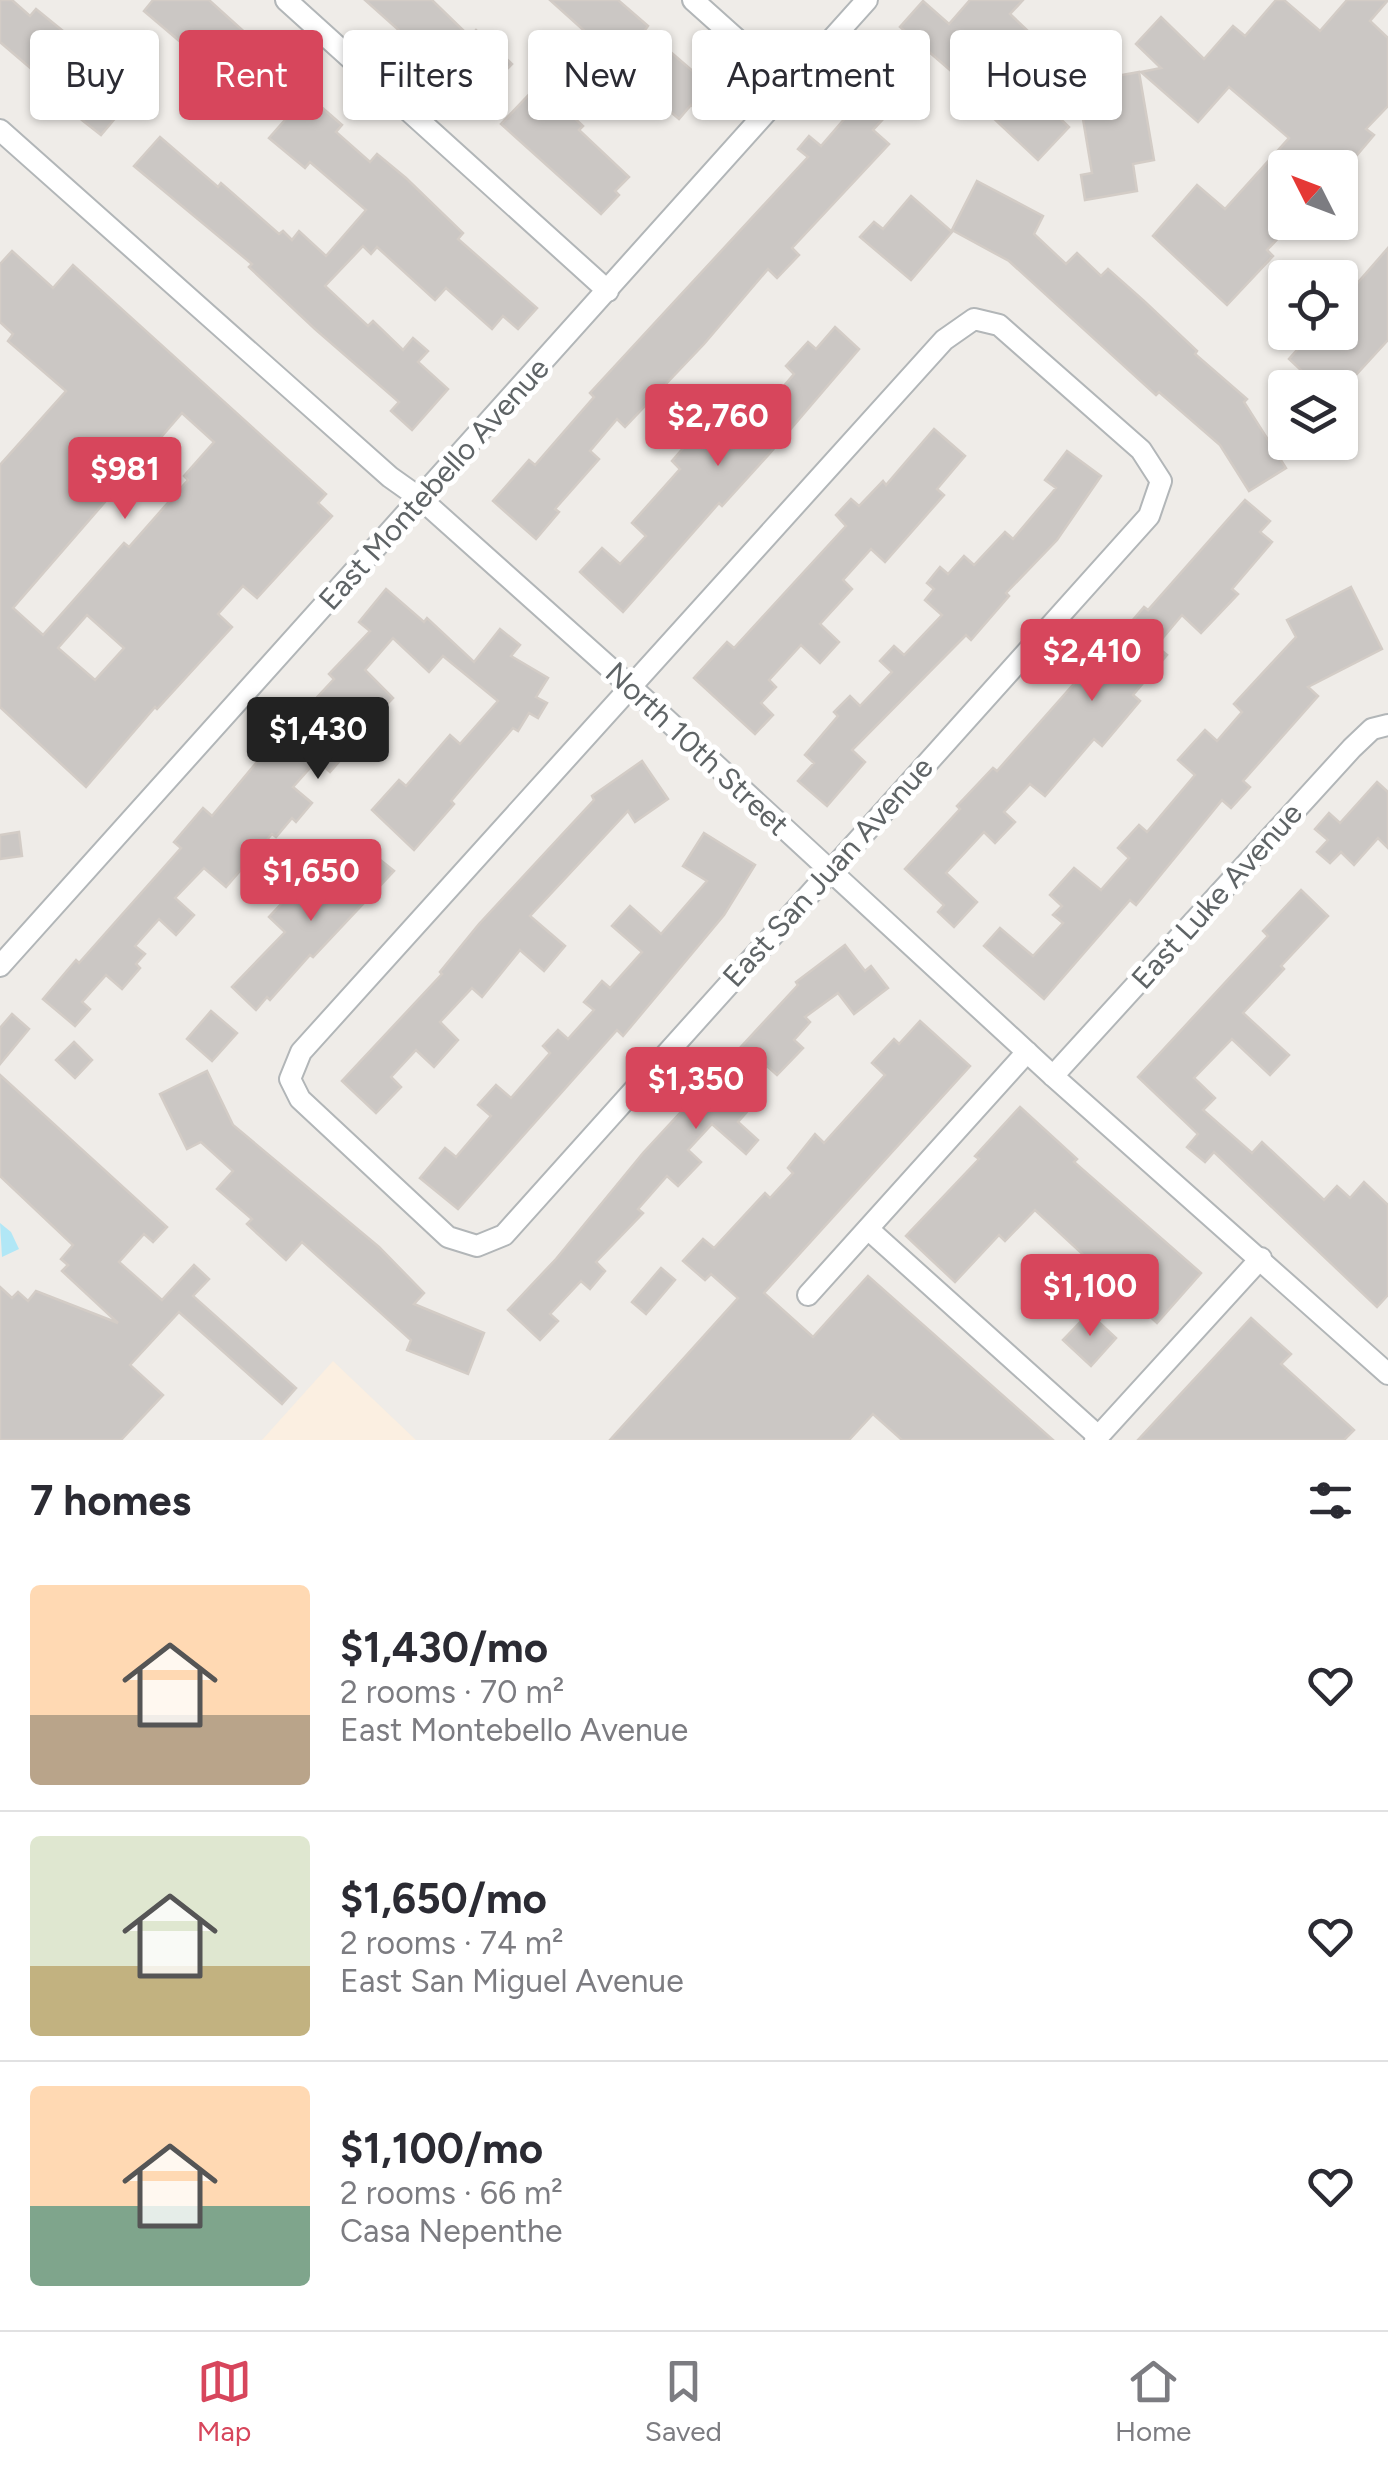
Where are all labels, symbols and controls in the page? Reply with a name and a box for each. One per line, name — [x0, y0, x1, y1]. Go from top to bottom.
chip: Buy — [30, 30, 159, 120]
chip: Rent — [179, 30, 323, 120]
chip: Filters — [343, 30, 508, 120]
chip: New — [528, 30, 672, 120]
chip: Apartment — [692, 30, 930, 120]
chip: House — [950, 30, 1122, 120]
north arrow — [1268, 150, 1358, 240]
map controls — [1268, 150, 1358, 460]
button: locate — [1268, 260, 1358, 350]
street label: East Montebello Avenue — [311, 350, 557, 617]
button: layers — [1268, 370, 1358, 460]
pin: $2,760 — [637, 384, 799, 469]
text: $2,760 — [667, 397, 769, 435]
pin: $981 — [66, 437, 184, 522]
text: $981 — [90, 450, 160, 488]
pin: $2,410 — [1011, 619, 1173, 704]
text: $2,410 — [1043, 632, 1141, 670]
street label: North 10th Street — [598, 654, 797, 843]
pin: $1,430 — [237, 697, 399, 782]
text: $1,430 — [269, 710, 367, 748]
street label: East San Juan Avenue — [715, 749, 941, 994]
street label: East Luke Avenue — [1123, 795, 1310, 996]
pin: $1,650 — [230, 839, 392, 924]
text: $1,650 — [262, 852, 360, 890]
pin: $1,350 — [615, 1047, 777, 1132]
text: $1,350 — [648, 1060, 744, 1098]
pin: $1,100 — [1009, 1254, 1171, 1339]
text: $1,100 — [1043, 1267, 1137, 1305]
icon: filters — [1303, 1473, 1358, 1528]
text: 7 homes — [30, 1475, 191, 1526]
text: $1,430/mo — [340, 1622, 548, 1673]
icon: home — [110, 1625, 230, 1745]
icon: heart — [1303, 1658, 1358, 1713]
text: 2 rooms · 70 m² — [340, 1673, 564, 1711]
text: East Montebello Avenue — [340, 1711, 688, 1749]
text: $1,650/mo — [340, 1873, 547, 1924]
icon: home — [110, 1876, 230, 1996]
icon: heart — [1303, 1909, 1358, 1964]
text: 2 rooms · 74 m² — [340, 1924, 564, 1962]
text: East San Miguel Avenue — [340, 1962, 684, 2000]
text: $1,100/mo — [340, 2123, 543, 2174]
icon: home — [110, 2126, 230, 2246]
icon: heart — [1303, 2159, 1358, 2214]
text: 2 rooms · 66 m² — [340, 2174, 563, 2212]
text: Casa Nepenthe — [340, 2212, 562, 2250]
tab: Map — [197, 2354, 252, 2448]
tab: Saved — [645, 2354, 722, 2448]
tab: Home — [1115, 2354, 1191, 2448]

